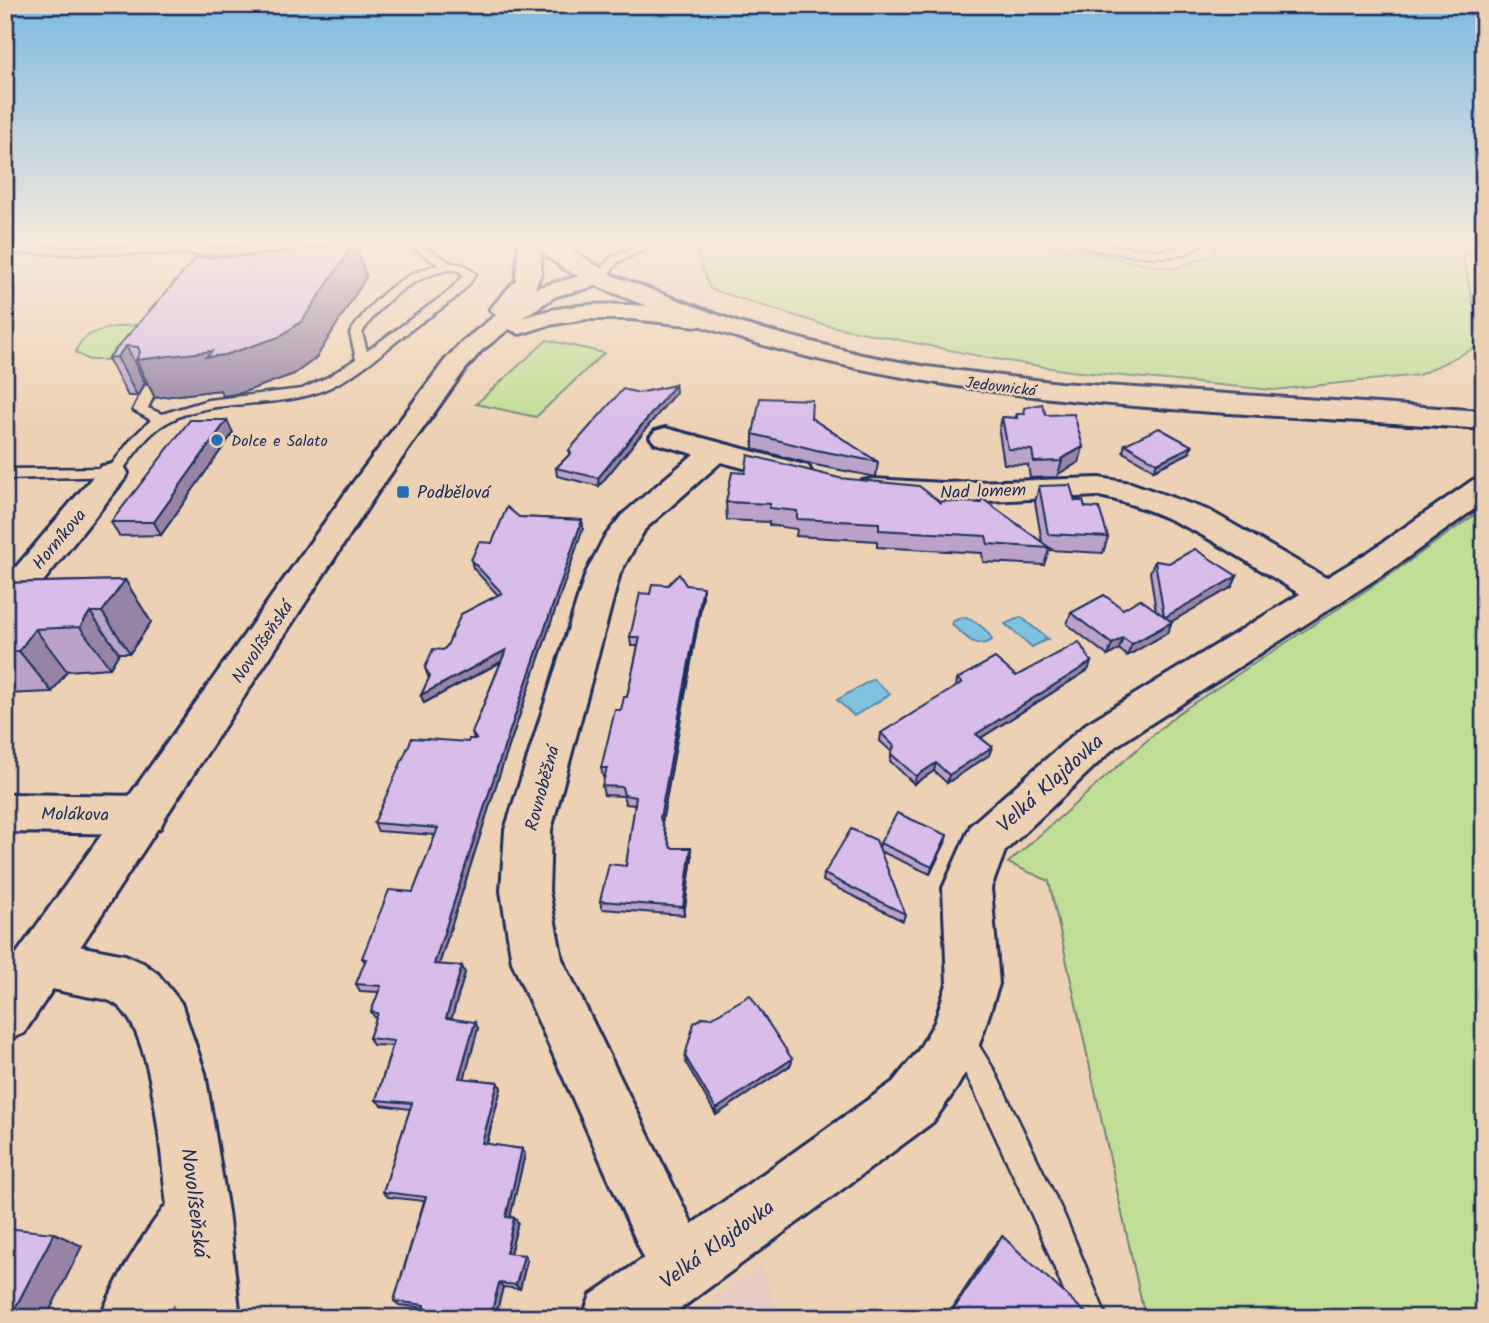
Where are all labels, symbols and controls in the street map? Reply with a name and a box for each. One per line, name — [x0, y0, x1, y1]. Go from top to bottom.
street label: Jedovnická — [964, 371, 1039, 404]
place label: Dolce e Salato — [231, 429, 328, 454]
marker: Dolce e Salato — [209, 432, 225, 448]
street label: Nad lomem — [939, 477, 1027, 508]
place label: Podbělová — [417, 479, 491, 508]
marker: Podbělová — [395, 484, 411, 500]
street label: Horníkova — [26, 503, 95, 577]
street label: Novolíšeňská — [225, 594, 303, 690]
street label: Velká Klajdovka — [990, 727, 1112, 842]
street label: Rovnoběžná — [518, 741, 569, 834]
street label: Molákova — [41, 800, 109, 831]
street label: Novolíšeňská — [170, 1146, 217, 1262]
street label: Velká Klajdovka — [653, 1192, 782, 1298]

